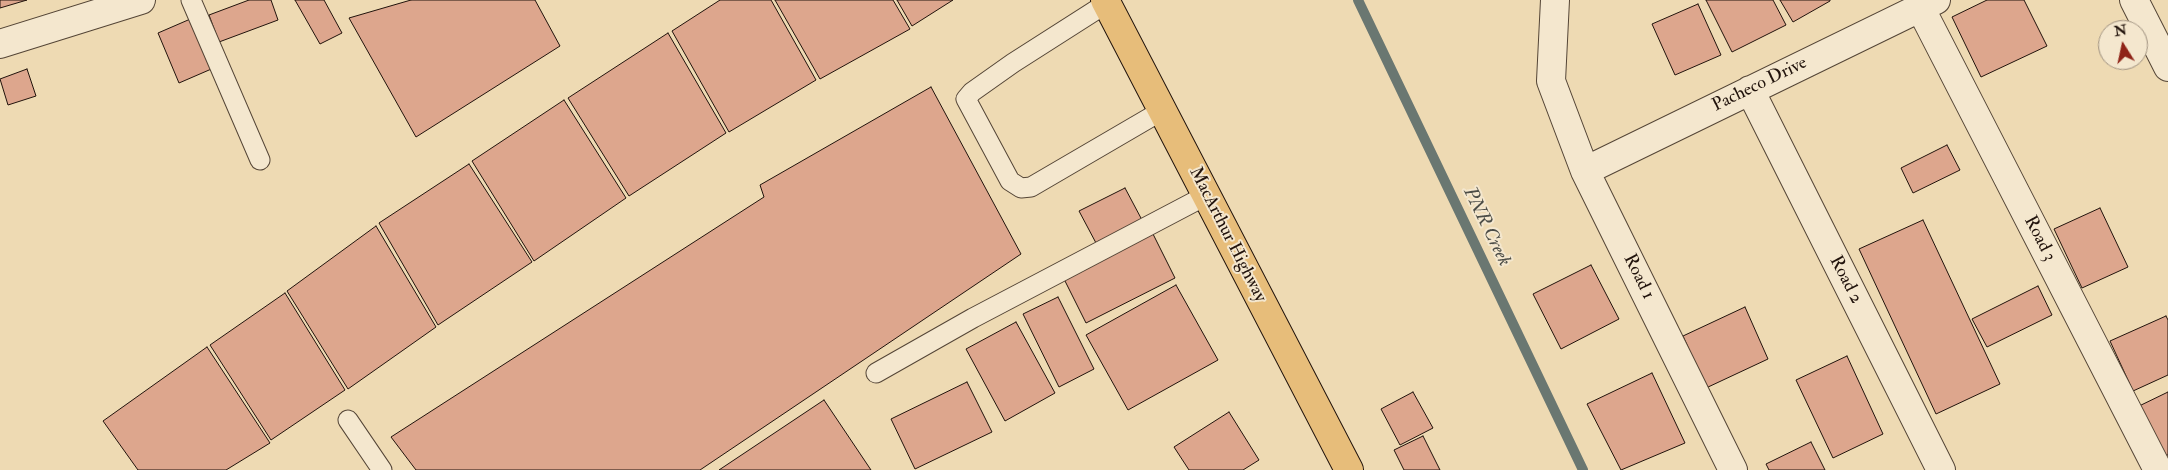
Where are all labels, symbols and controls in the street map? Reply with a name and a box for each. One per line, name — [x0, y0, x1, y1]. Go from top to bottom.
north arrow — [2098, 20, 2148, 70]
text: N — [2113, 21, 2128, 40]
street label: Pacheco Drive — [1709, 53, 1811, 117]
street label: MacArthur Highway — [1184, 164, 1270, 306]
water label: PNR Creek — [1457, 184, 1515, 270]
street label: Road 3 — [2018, 213, 2060, 265]
street label: Road 1 — [1618, 251, 1658, 303]
street label: Road 2 — [1824, 253, 1866, 307]

